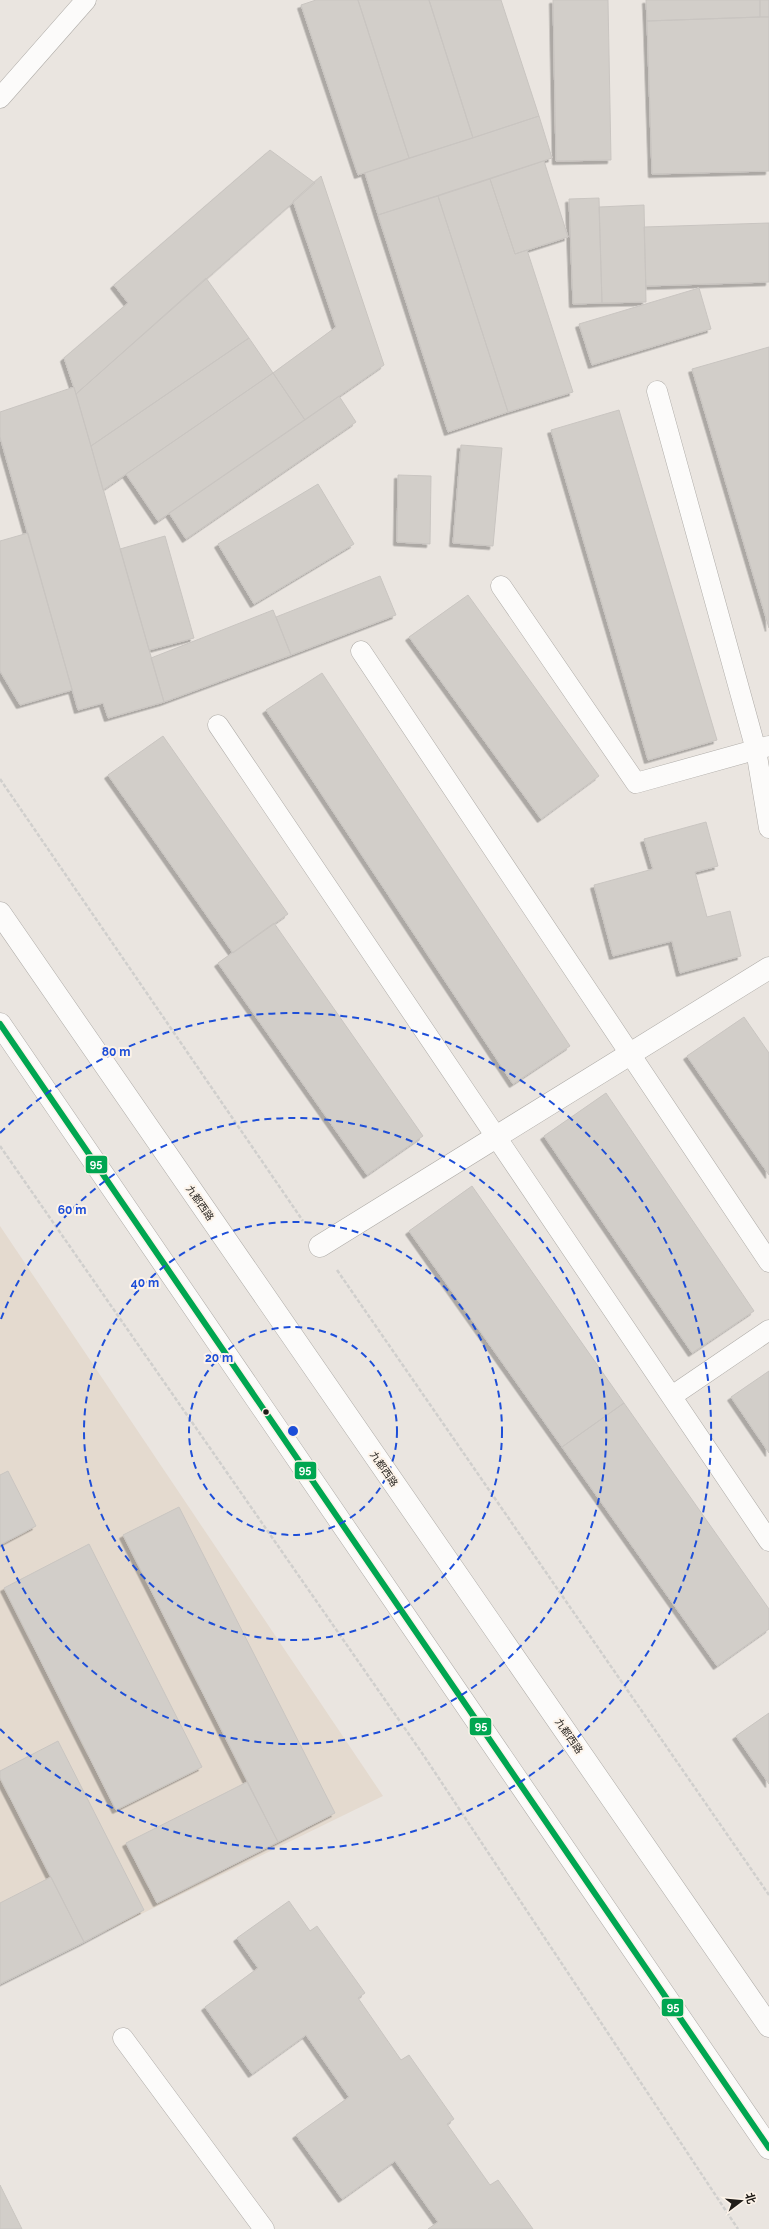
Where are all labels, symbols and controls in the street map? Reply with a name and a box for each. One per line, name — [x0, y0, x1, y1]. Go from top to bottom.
text: 80 m — [102, 1045, 130, 1059]
line badge: 95 — [85, 1155, 108, 1174]
text: 95 — [90, 1158, 102, 1171]
street label: 九都西路 — [184, 1183, 216, 1223]
text: 60 m — [58, 1203, 86, 1217]
text: 40 m — [131, 1276, 159, 1290]
text: 20 m — [205, 1351, 233, 1365]
unlabelled marker — [261, 1407, 271, 1417]
centre of rings — [286, 1424, 300, 1438]
street label: 九都西路 — [368, 1449, 400, 1489]
line badge: 95 — [294, 1461, 317, 1480]
text: 95 — [299, 1464, 311, 1477]
street label: 九都西路 — [553, 1716, 585, 1756]
line badge: 95 — [469, 1717, 492, 1736]
text: 95 — [475, 1720, 487, 1733]
line badge: 95 — [661, 1998, 684, 2017]
text: 95 — [667, 2001, 679, 2014]
north arrow — [721, 2181, 761, 2221]
text: 北 — [742, 2191, 758, 2205]

